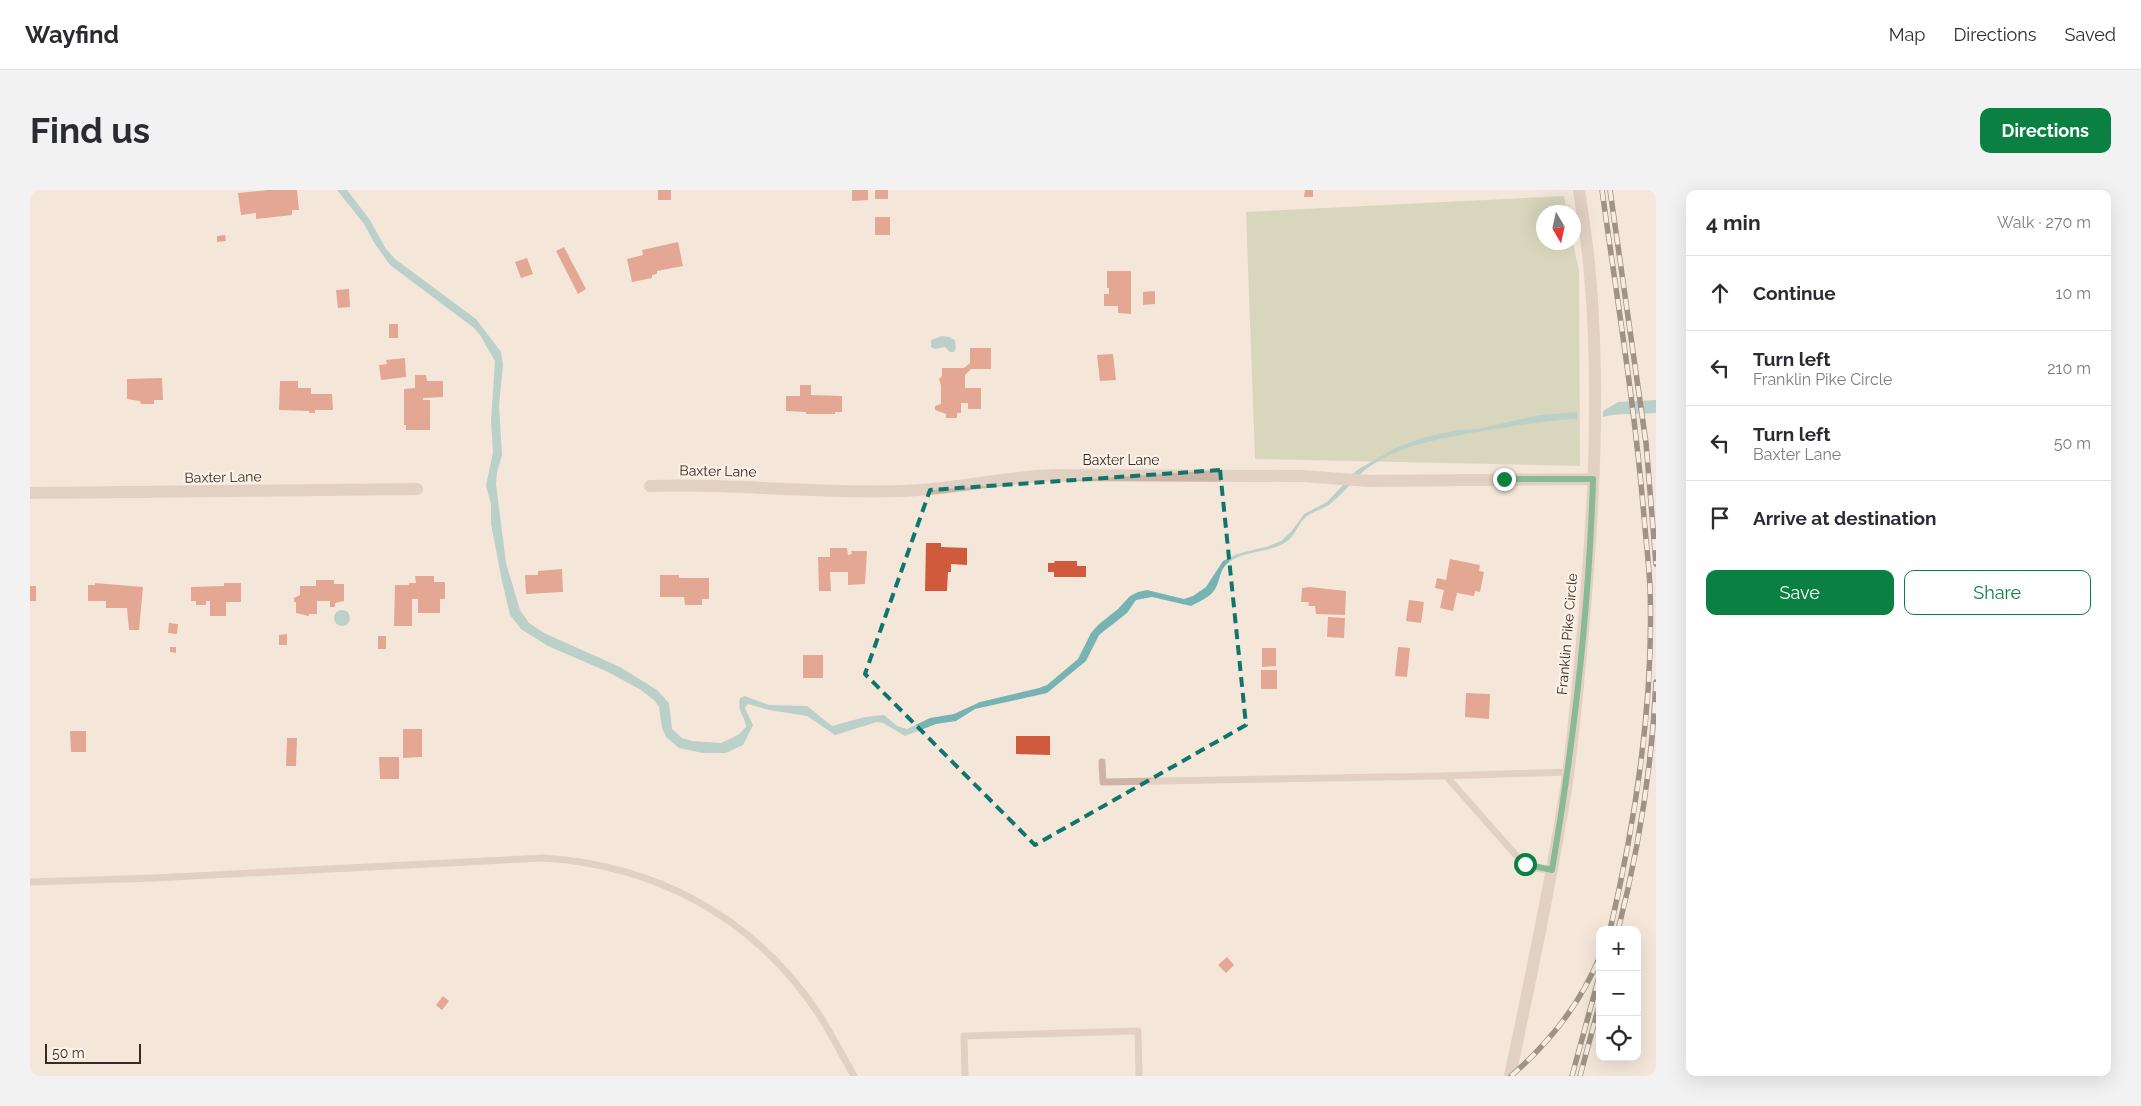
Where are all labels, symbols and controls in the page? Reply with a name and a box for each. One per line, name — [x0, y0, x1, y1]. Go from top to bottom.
text: Wayfind — [25, 20, 119, 49]
text: Map — [1889, 24, 1925, 45]
text: Directions — [1953, 24, 2037, 45]
text: Saved — [2065, 24, 2116, 45]
button: Directions — [1980, 108, 2111, 153]
text: Find us — [30, 110, 150, 151]
north arrow — [1536, 205, 1581, 250]
text: 4 min — [1706, 210, 1761, 235]
text: Walk · 270 m — [1997, 213, 2091, 232]
icon: ahead — [1706, 279, 1734, 307]
text: Continue — [1753, 282, 1836, 304]
text: 10 m — [2056, 284, 2091, 303]
text: Turn left — [1753, 348, 1830, 370]
icon: left — [1706, 354, 1734, 382]
text: 210 m — [2047, 359, 2091, 378]
text: Franklin Pike Circle — [1753, 370, 1892, 389]
text: Turn left — [1753, 423, 1830, 445]
icon: left — [1706, 429, 1734, 457]
text: 50 m — [2054, 434, 2091, 453]
text: Baxter Lane — [1753, 445, 1841, 464]
street label: Baxter Lane — [1082, 452, 1160, 468]
street label: Baxter Lane — [679, 462, 757, 480]
street label: Baxter Lane — [184, 468, 262, 486]
route end — [1493, 468, 1516, 491]
icon: arrive — [1706, 504, 1734, 532]
text: Arrive at destination — [1753, 507, 1937, 529]
button: Save — [1706, 570, 1894, 615]
button: Share — [1904, 570, 2091, 615]
street label: Franklin Pike Circle — [1554, 573, 1580, 695]
route start — [1514, 853, 1537, 876]
map controls — [1596, 926, 1641, 1061]
button: + — [1596, 926, 1641, 971]
button: − — [1596, 971, 1641, 1016]
button: locate — [1596, 1016, 1641, 1061]
scale bar — [45, 1041, 141, 1064]
text: 50 m — [52, 1045, 85, 1061]

